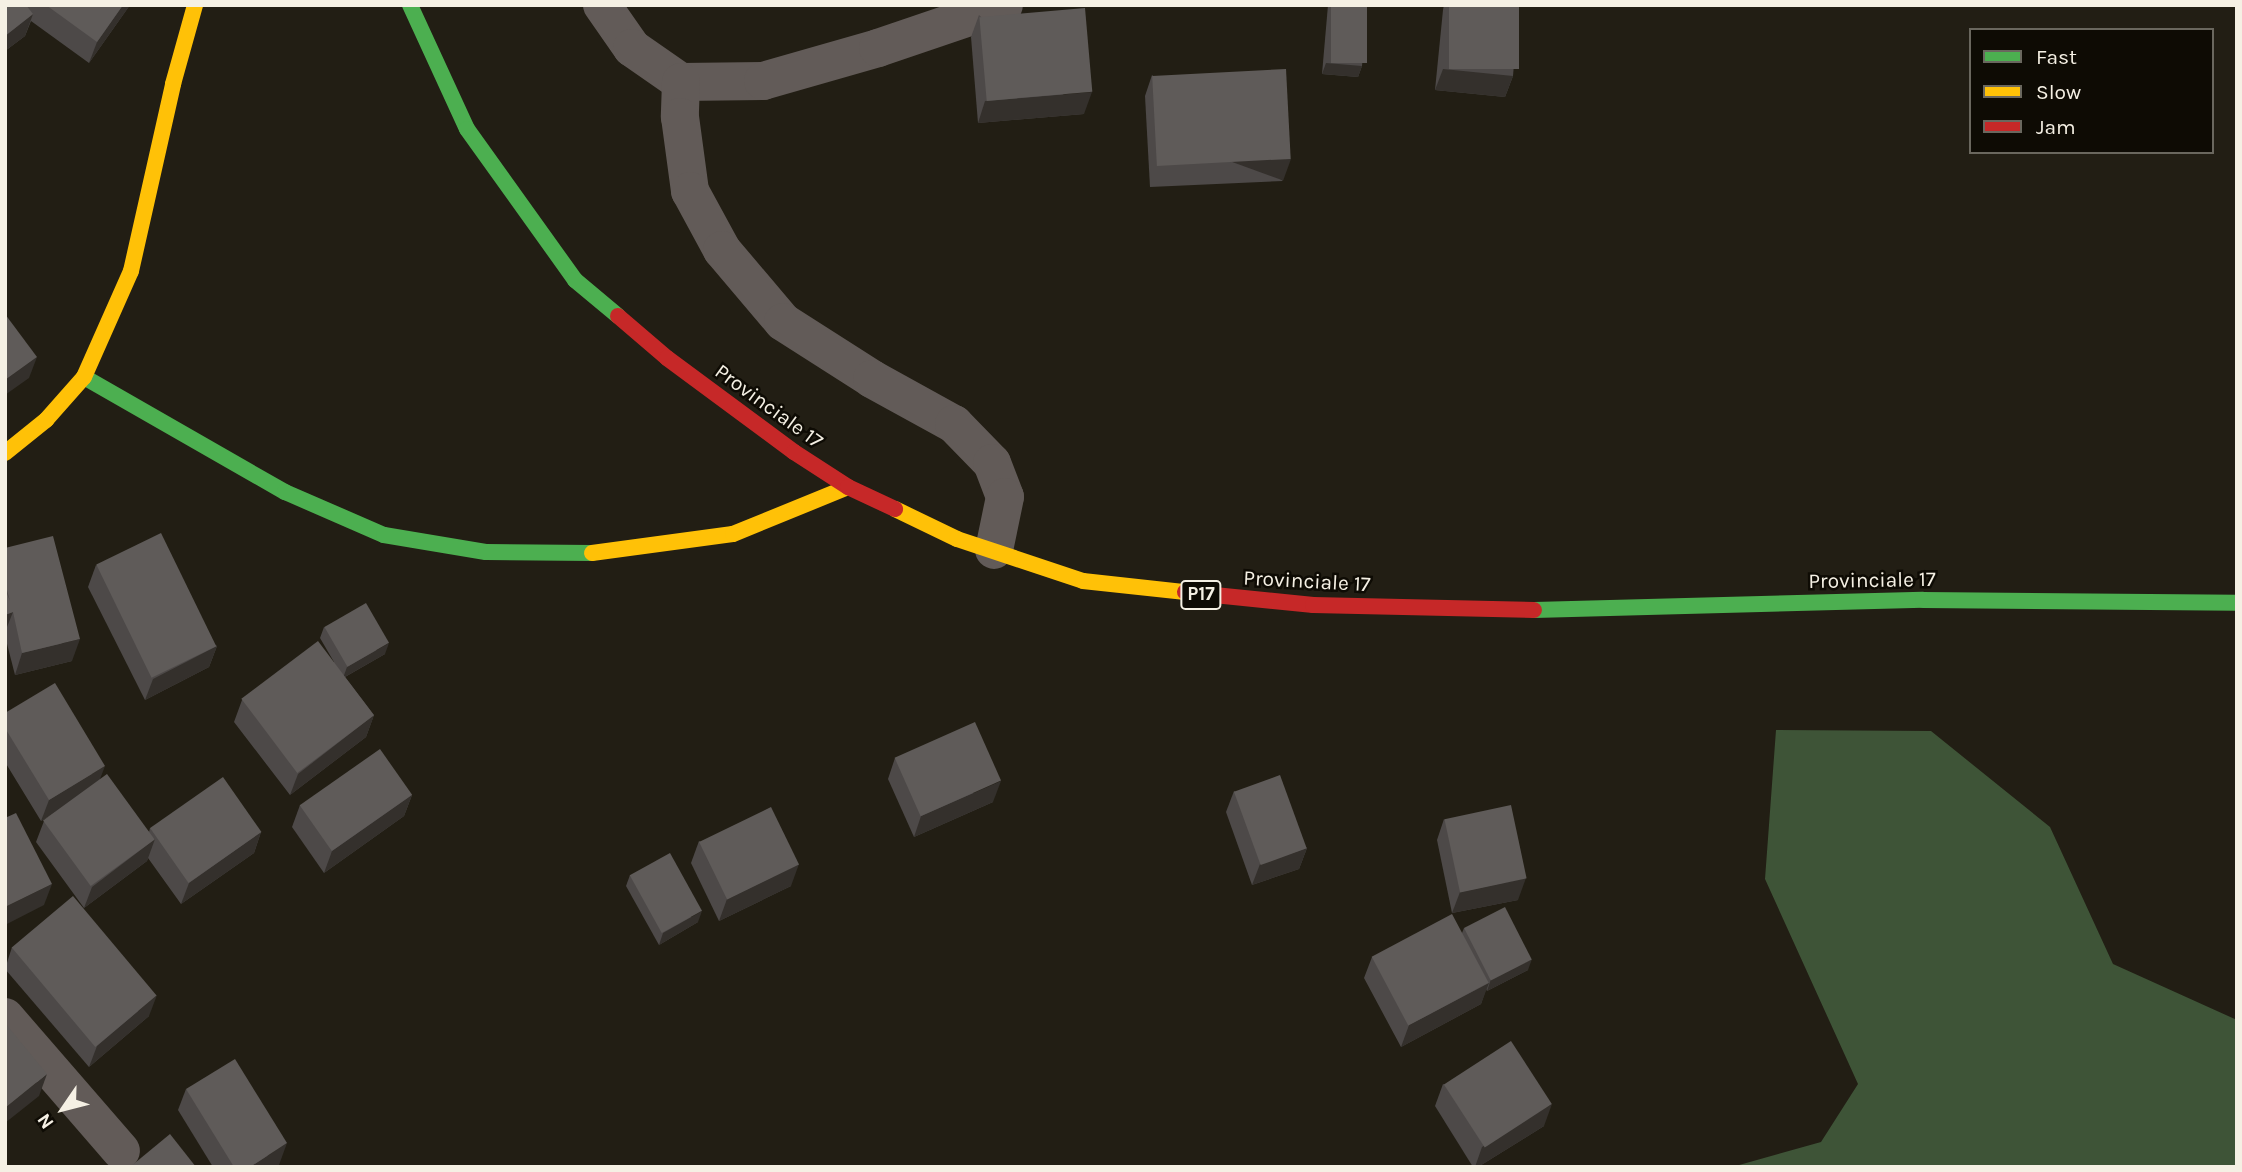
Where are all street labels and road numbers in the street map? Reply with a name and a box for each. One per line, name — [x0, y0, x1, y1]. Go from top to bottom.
street label: Provinciale 17 — [710, 358, 828, 454]
street label: Provinciale 17 — [1243, 565, 1371, 597]
street label: Provinciale 17 — [1808, 566, 1936, 594]
road number: P17 — [1180, 580, 1222, 610]

